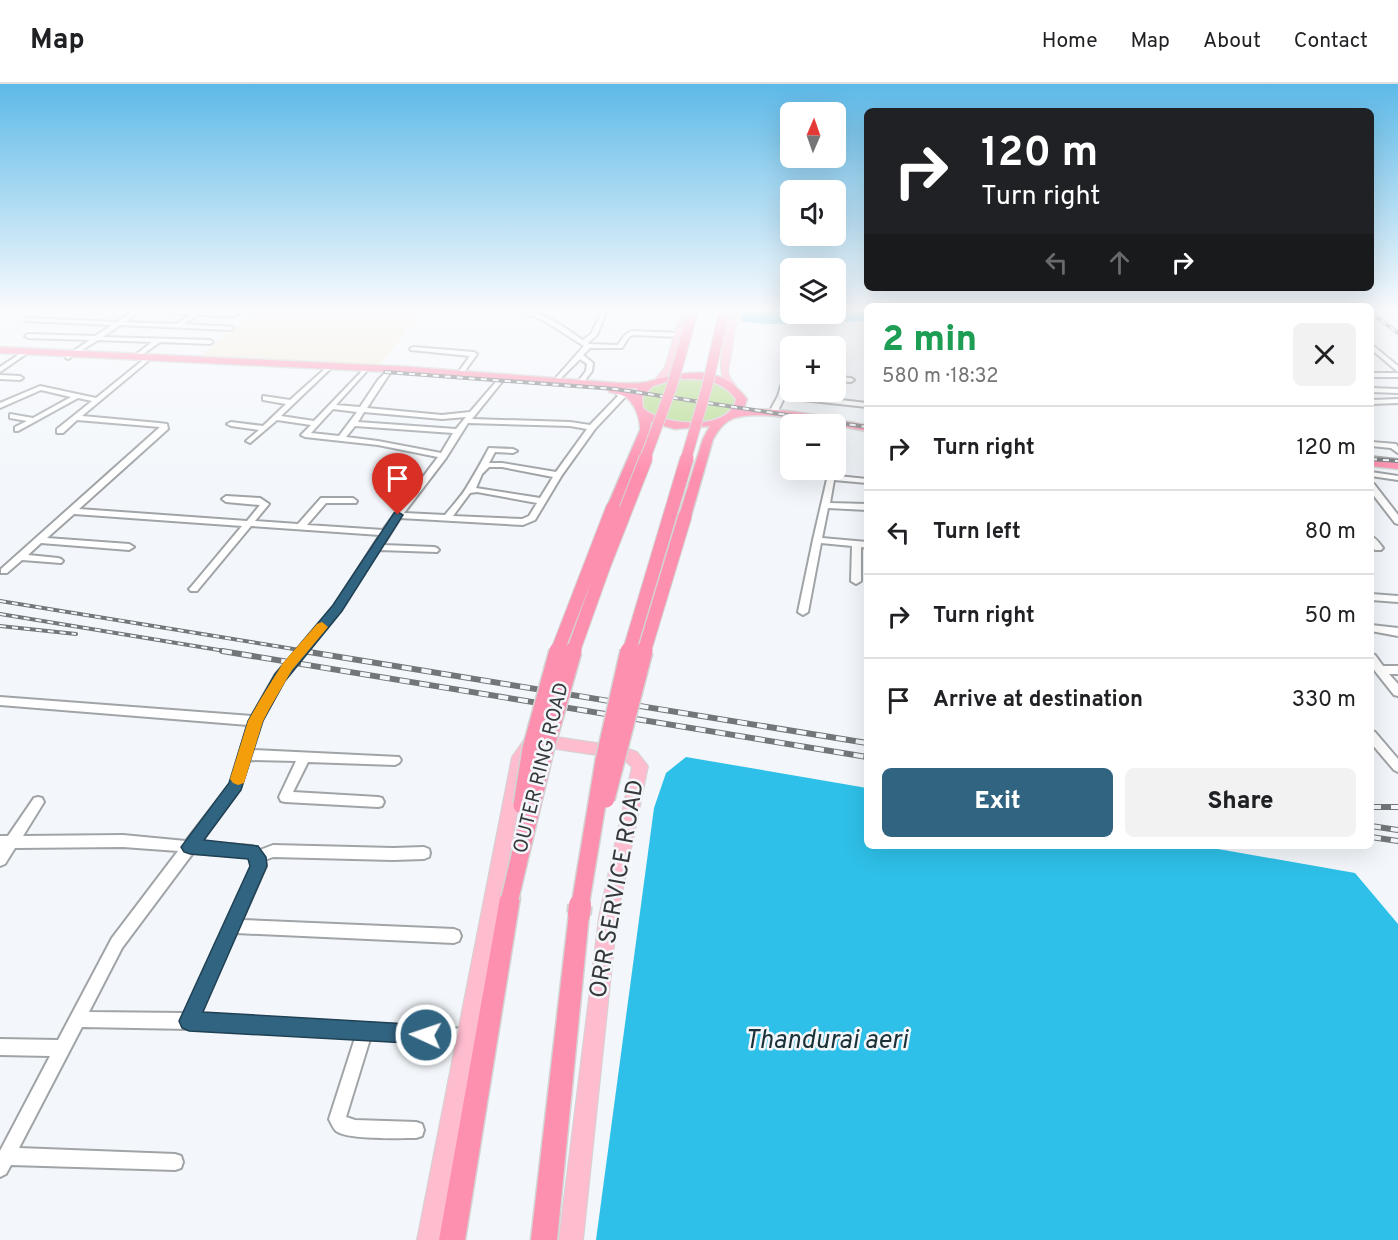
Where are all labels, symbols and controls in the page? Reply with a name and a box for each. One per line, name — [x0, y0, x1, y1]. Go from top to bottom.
text: Map — [30, 23, 85, 59]
text: Home — [1042, 28, 1098, 55]
text: Map — [1131, 28, 1170, 55]
text: About — [1203, 28, 1261, 55]
text: Contact — [1294, 28, 1368, 55]
north arrow — [780, 102, 846, 168]
map controls — [780, 102, 846, 480]
text: 120 m — [981, 128, 1098, 181]
icon: right — [882, 132, 960, 210]
button: sound — [780, 180, 846, 246]
text: Turn right — [981, 180, 1100, 214]
icon: left — [1040, 246, 1073, 279]
icon: ahead — [1103, 246, 1136, 279]
icon: right — [1166, 246, 1199, 279]
button: layers — [780, 258, 846, 324]
text: 2 min — [882, 318, 977, 364]
button: close — [1293, 323, 1356, 386]
button: + — [780, 336, 846, 402]
text: 580 m · 18:32 — [882, 364, 998, 390]
button: − — [780, 414, 846, 480]
icon: right — [882, 432, 915, 465]
text: Turn right — [933, 435, 1035, 462]
text: 120 m — [1296, 435, 1356, 462]
pin — [372, 453, 423, 515]
icon: arrive — [381, 462, 414, 495]
icon: left — [882, 516, 915, 549]
text: Turn left — [933, 519, 1021, 546]
text: 80 m — [1305, 519, 1356, 546]
icon: right — [882, 600, 915, 633]
text: Turn right — [933, 603, 1035, 630]
text: 50 m — [1304, 603, 1356, 630]
street label: OUTER RING ROAD — [508, 680, 576, 856]
icon: arrive — [882, 684, 915, 717]
text: Arrive at destination — [933, 687, 1143, 714]
text: 330 m — [1292, 687, 1356, 714]
button: Exit — [882, 768, 1113, 837]
button: Share — [1125, 768, 1356, 837]
street label: ORR SERVICE ROAD — [584, 777, 652, 1001]
position arrow — [394, 1003, 458, 1067]
water label: Thandurai aeri — [744, 1025, 909, 1058]

